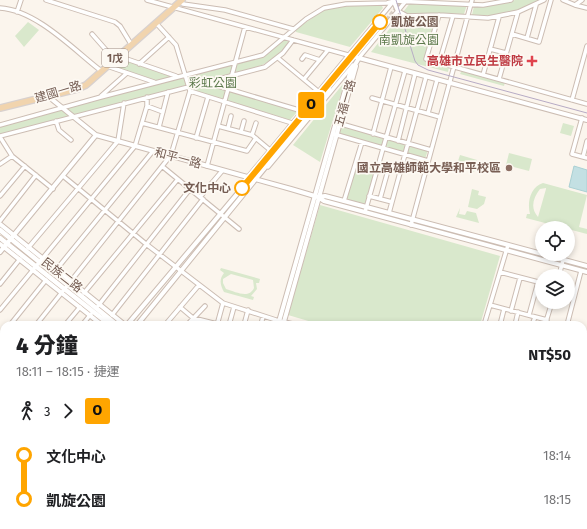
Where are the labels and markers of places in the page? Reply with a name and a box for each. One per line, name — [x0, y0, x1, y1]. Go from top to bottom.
marker: 凱旋公園 — [372, 14, 388, 30]
place label: 凱旋公園 — [391, 15, 439, 29]
place label: 高雄市立民生醫院 — [427, 54, 523, 68]
marker: 高雄市立民生醫院 — [526, 55, 538, 67]
place label: 國立高雄師範大學和平校區 — [357, 161, 501, 175]
marker: 國立高雄師範大學和平校區 — [504, 163, 514, 173]
marker: 文化中心 — [234, 180, 250, 196]
place label: 文化中心 — [183, 181, 231, 195]

